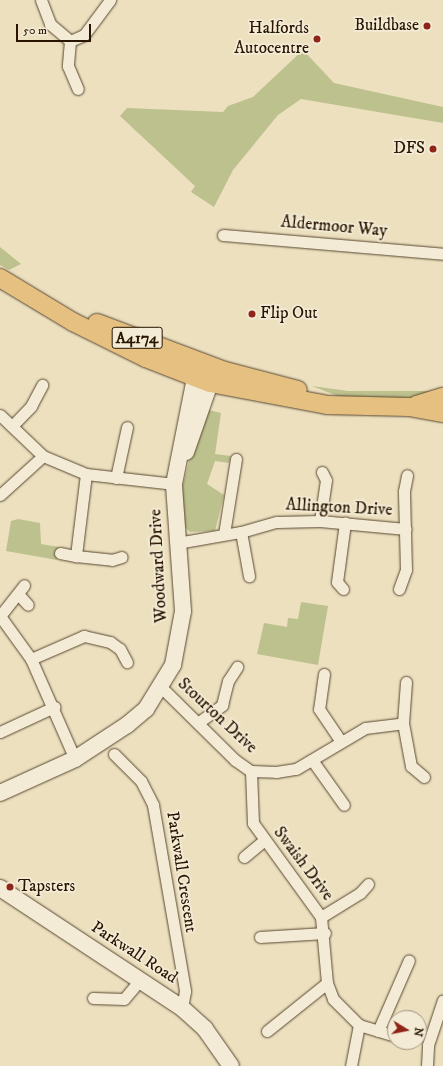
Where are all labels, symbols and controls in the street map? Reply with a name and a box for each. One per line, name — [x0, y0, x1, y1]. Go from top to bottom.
scale bar — [18, 16, 93, 42]
place label: Buildbase — [354, 16, 419, 36]
place label: Halfords Autocentre — [234, 19, 309, 59]
marker: Buildbase — [422, 21, 432, 31]
text: 50 m — [23, 23, 47, 38]
marker: Halfords Autocentre — [312, 34, 322, 44]
place label: DFS — [393, 139, 425, 159]
marker: DFS — [428, 144, 438, 154]
street label: Aldermoor Way — [280, 212, 388, 242]
place label: Flip Out — [260, 304, 318, 324]
marker: Flip Out — [247, 309, 257, 319]
road number: A4174 — [111, 324, 163, 352]
street label: Allington Drive — [285, 495, 393, 521]
street label: Woodward Drive — [146, 509, 172, 623]
street label: Stourton Drive — [173, 674, 261, 758]
street label: Parkwall Crescent — [161, 810, 201, 934]
street label: Swaish Drive — [269, 823, 337, 905]
place label: Tapsters — [18, 877, 75, 897]
marker: Tapsters — [5, 882, 15, 892]
street label: Parkwall Road — [87, 918, 181, 988]
north arrow — [387, 1010, 427, 1050]
text: N — [410, 1026, 426, 1038]

